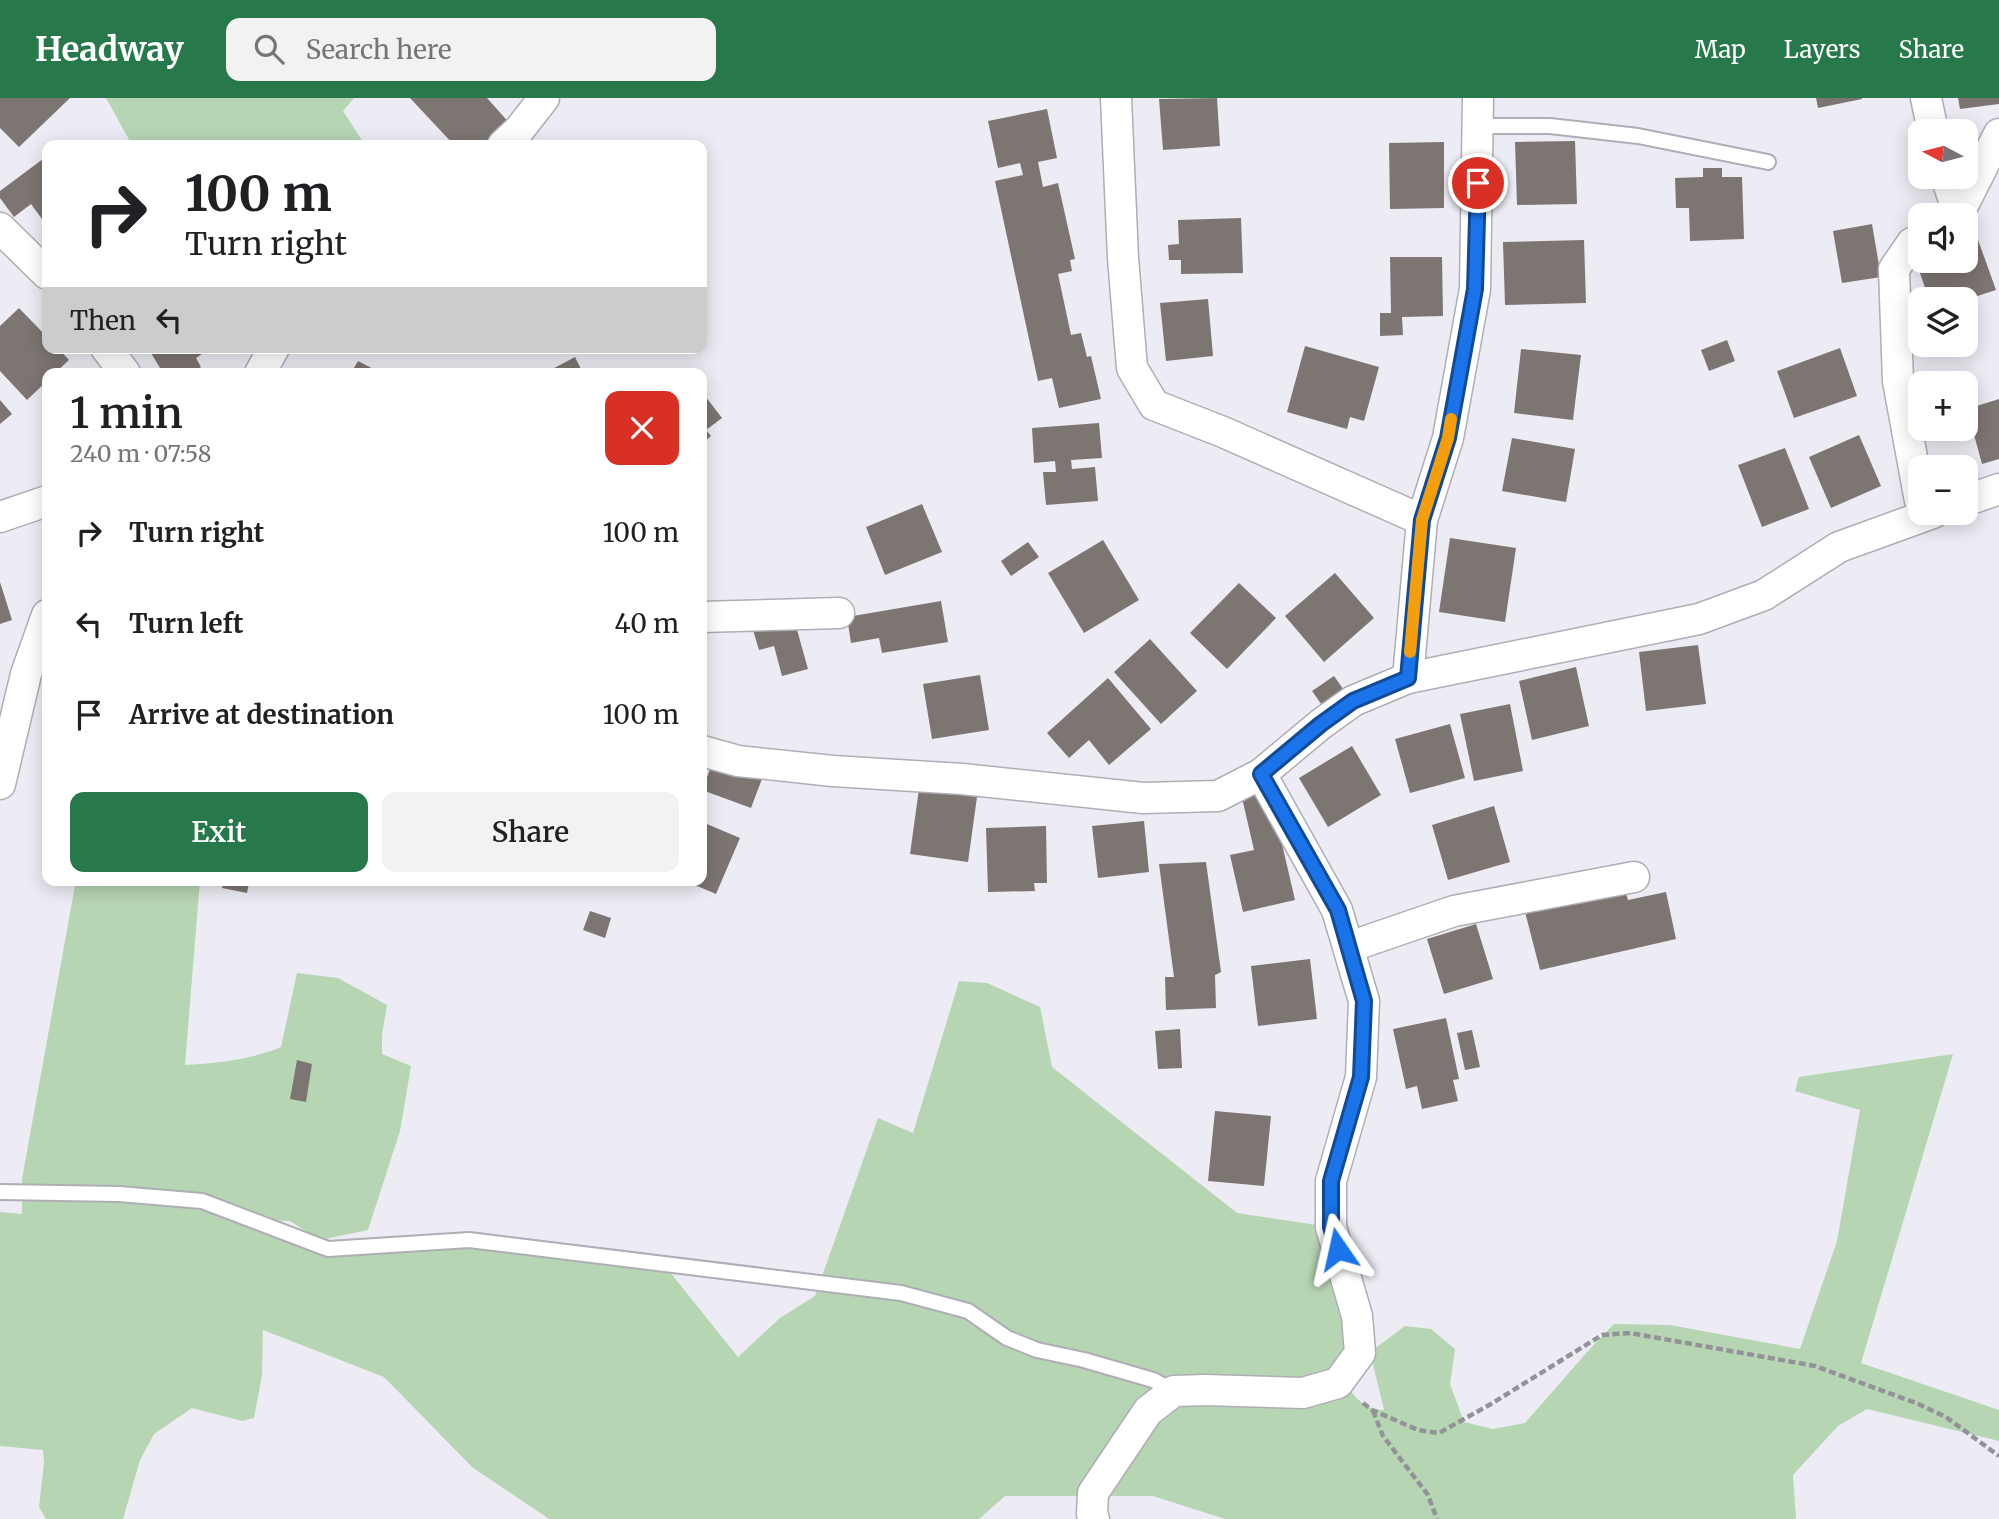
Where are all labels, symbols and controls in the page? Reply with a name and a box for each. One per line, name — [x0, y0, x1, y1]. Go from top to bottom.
search box — [226, 18, 716, 81]
text: Headway — [35, 29, 184, 70]
icon: search — [250, 30, 288, 68]
text: Search here — [306, 33, 452, 66]
text: Map — [1695, 34, 1746, 65]
text: Layers — [1784, 34, 1860, 65]
text: Share — [1898, 34, 1964, 65]
north arrow — [1908, 119, 1978, 189]
map controls — [1908, 119, 1978, 525]
pin — [1448, 153, 1508, 213]
text: 100 m — [185, 163, 332, 224]
icon: arrive — [1459, 164, 1497, 202]
icon: right — [70, 168, 161, 259]
button: sound — [1908, 203, 1978, 273]
text: Turn right — [185, 224, 347, 264]
button: layers — [1908, 287, 1978, 357]
icon: left — [150, 301, 188, 339]
text: Then — [70, 304, 136, 337]
button: + — [1908, 371, 1978, 441]
text: 1 min — [70, 387, 183, 439]
button: close — [605, 391, 679, 465]
text: 240 m · 07:58 — [70, 439, 212, 468]
button: − — [1908, 455, 1978, 525]
icon: right — [70, 514, 108, 552]
text: Turn right — [129, 516, 264, 549]
text: 100 m — [603, 516, 679, 549]
icon: left — [70, 605, 108, 643]
text: Turn left — [129, 607, 243, 640]
text: 40 m — [615, 607, 679, 640]
icon: arrive — [70, 696, 108, 734]
text: Arrive at destination — [129, 698, 394, 731]
text: 100 m — [603, 698, 679, 731]
button: Exit — [70, 792, 368, 872]
button: Share — [382, 792, 679, 872]
position arrow — [1301, 1212, 1375, 1286]

